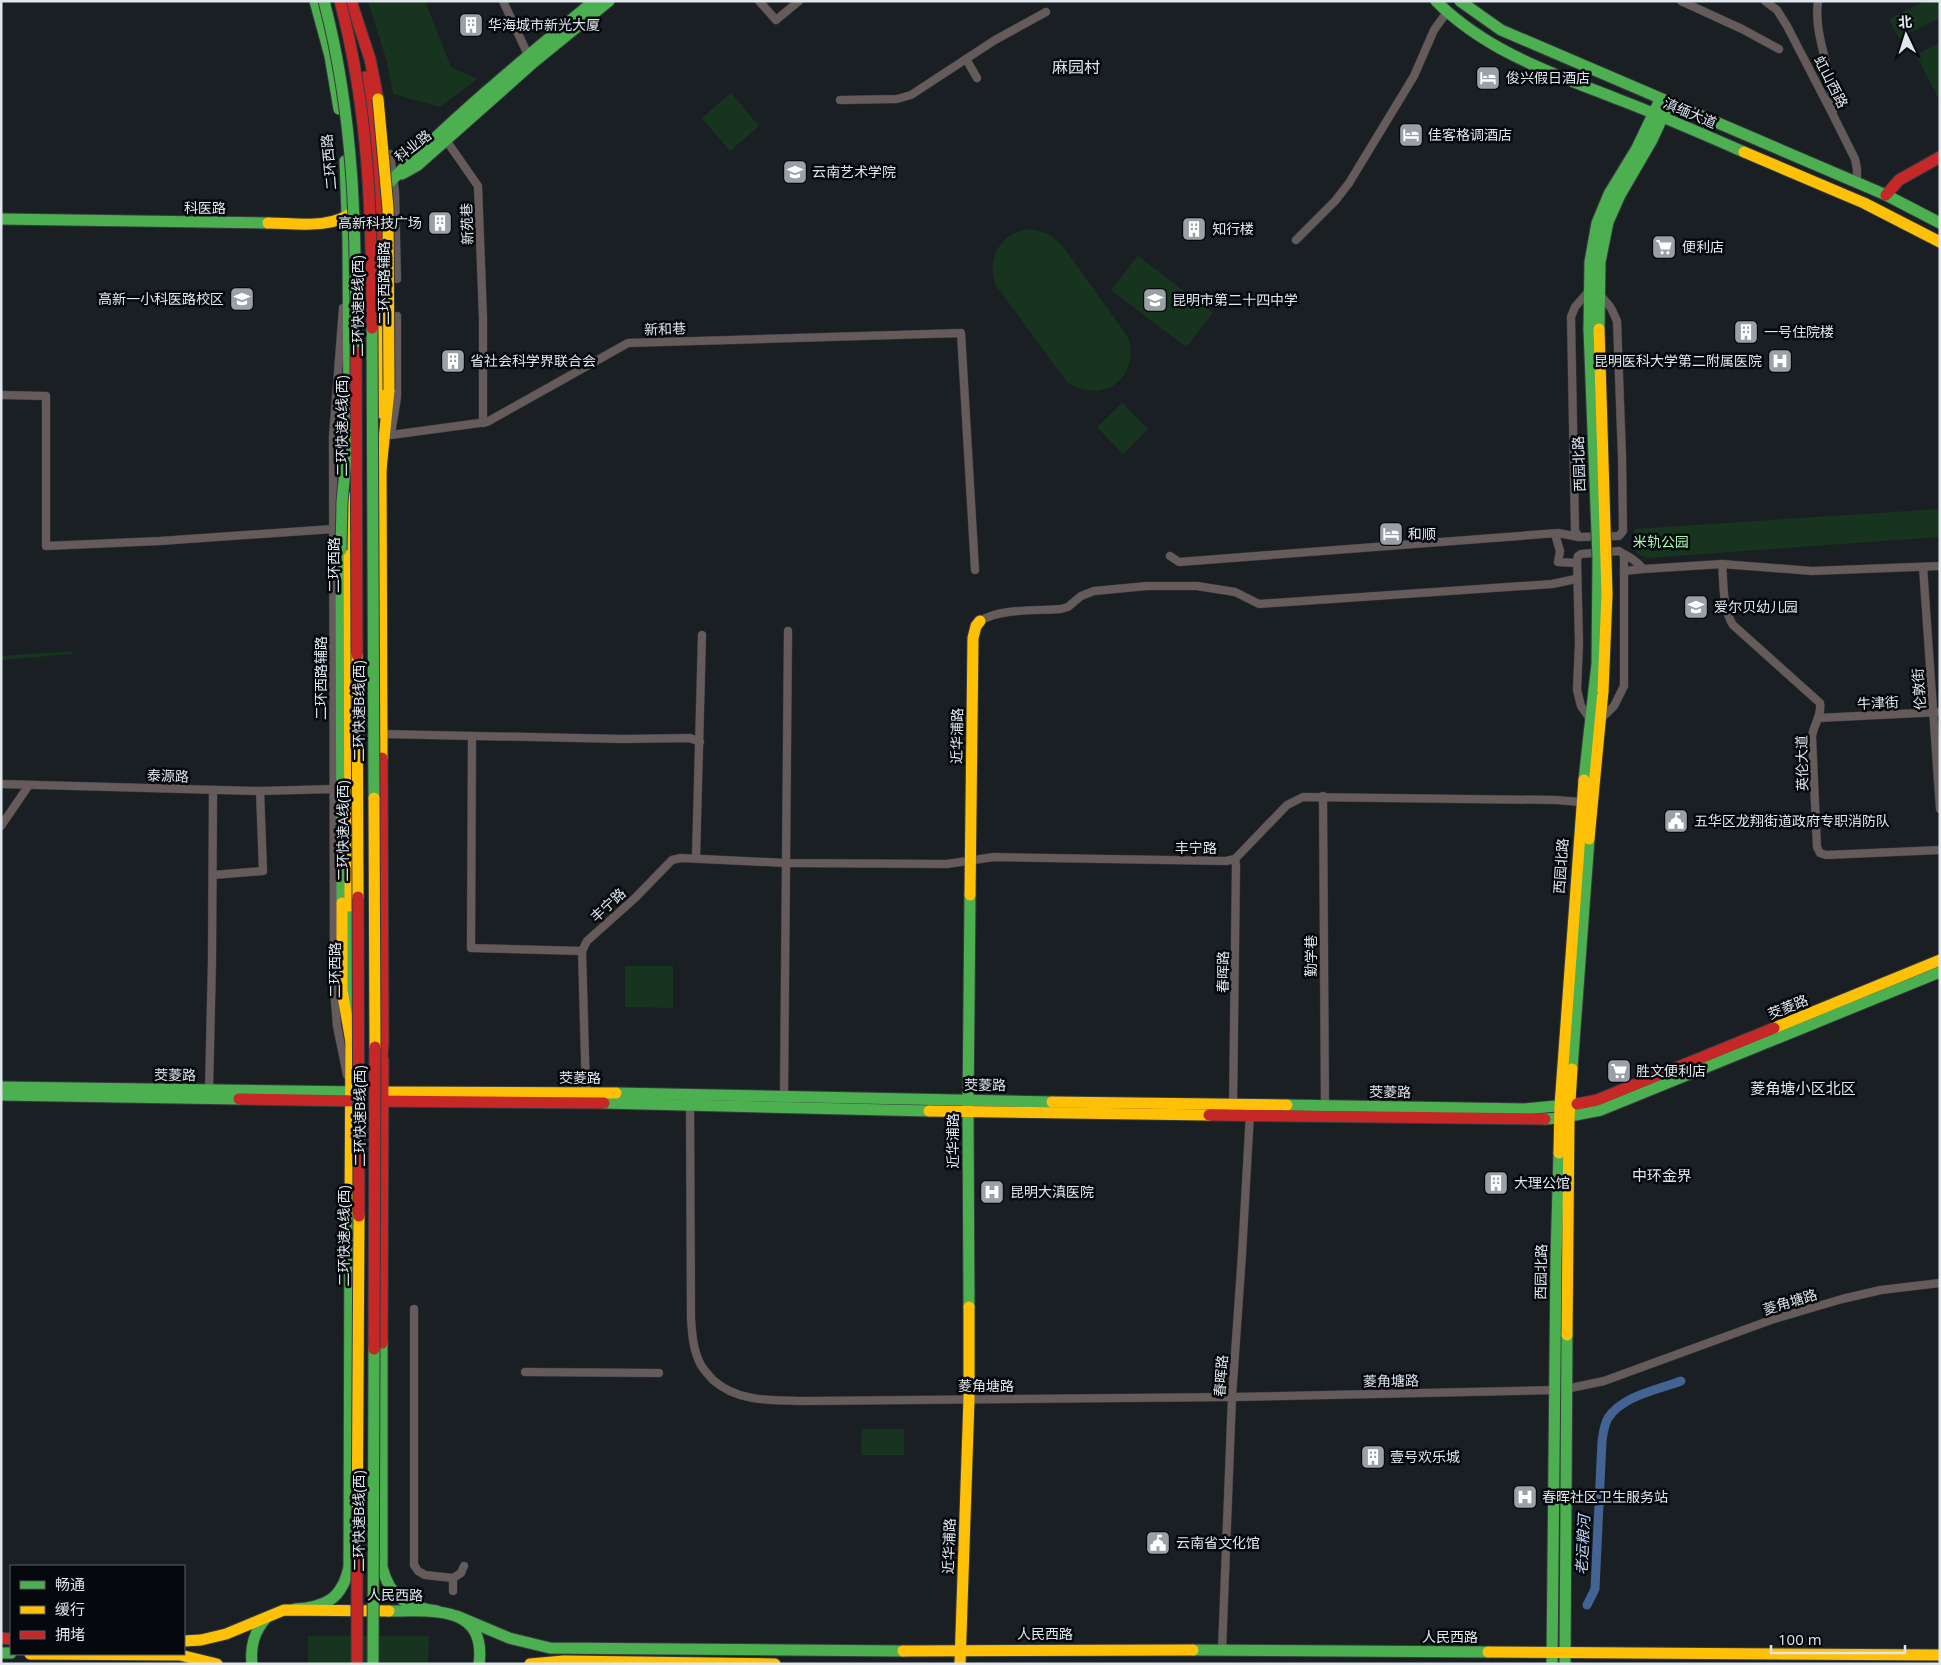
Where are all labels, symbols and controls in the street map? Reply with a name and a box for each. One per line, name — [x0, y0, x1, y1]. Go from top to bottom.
north arrow — [1881, 10, 1931, 60]
building icon: 华海城市新光大厦 — [458, 12, 484, 38]
text: 北 — [1897, 12, 1913, 31]
place label: 华海城市新光大厦 — [488, 15, 600, 34]
street label: 虹山西路 — [1810, 53, 1853, 111]
district label: 麻园村 — [1052, 56, 1100, 78]
hotel icon: 俊兴假日酒店 — [1475, 65, 1501, 91]
place label: 俊兴假日酒店 — [1506, 68, 1590, 87]
street label: 滇缅大道 — [1661, 93, 1720, 132]
hotel icon: 佳客格调酒店 — [1398, 122, 1424, 148]
street label: 科业路 — [390, 125, 435, 166]
place label: 佳客格调酒店 — [1428, 125, 1512, 144]
street label: 二环西路 — [317, 133, 340, 191]
school or university icon: 云南艺术学院 — [782, 159, 808, 185]
place label: 云南艺术学院 — [812, 162, 896, 181]
street label: 科医路 — [184, 198, 226, 217]
street label: 新苑巷 — [456, 203, 477, 245]
building icon: 高新科技广场 — [427, 210, 453, 236]
place label: 高新科技广场 — [338, 213, 422, 232]
building icon: 知行楼 — [1181, 216, 1207, 242]
place label: 知行楼 — [1212, 219, 1254, 238]
supermarket icon: 便利店 — [1651, 234, 1677, 260]
place label: 便利店 — [1682, 237, 1724, 256]
street label: 二环西路辅路 — [374, 241, 393, 325]
street label: 二环快速B线(西) — [348, 255, 367, 357]
school or university icon: 高新一小科医路校区 — [229, 286, 255, 312]
school or university icon: 昆明市第二十四中学 — [1142, 287, 1168, 313]
place label: 高新一小科医路校区 — [98, 289, 224, 308]
place label: 昆明市第二十四中学 — [1172, 290, 1298, 309]
street label: 新和巷 — [644, 318, 686, 339]
building icon: 一号住院楼 — [1733, 319, 1759, 345]
place label: 一号住院楼 — [1764, 322, 1834, 341]
building icon: 省社会科学界联合会 — [440, 348, 466, 374]
hospital icon: 昆明医科大学第二附属医院 — [1767, 348, 1793, 374]
place label: 省社会科学界联合会 — [470, 351, 596, 370]
place label: 昆明医科大学第二附属医院 — [1594, 351, 1762, 370]
street label: 二环快速A线(西) — [332, 375, 351, 477]
street label: 西园北路 — [1568, 436, 1589, 492]
hotel icon: 和顺 — [1378, 521, 1404, 547]
place label: 和顺 — [1408, 524, 1436, 543]
park label: 米轨公园 — [1633, 532, 1689, 551]
street label: 二环西路 — [324, 537, 343, 593]
school or university icon: 爱尔贝幼儿园 — [1683, 594, 1709, 620]
place label: 爱尔贝幼儿园 — [1714, 597, 1798, 616]
street label: 二环西路辅路 — [311, 636, 330, 720]
street label: 二环快速B线(西) — [349, 660, 368, 762]
street label: 伦敦街 — [1908, 667, 1929, 711]
street label: 牛津街 — [1857, 692, 1899, 713]
street label: 近华浦路 — [947, 708, 966, 764]
street label: 英伦大道 — [1792, 735, 1811, 791]
street label: 泰源路 — [147, 765, 189, 786]
street label: 二环快速A线(西) — [333, 780, 352, 882]
public building icon: 五华区龙翔街道政府专职消防队 — [1663, 808, 1689, 834]
place label: 五华区龙翔街道政府专职消防队 — [1694, 811, 1890, 830]
street label: 西园北路 — [1549, 837, 1572, 895]
street label: 丰宁路 — [1175, 838, 1217, 857]
street label: 丰宁路 — [586, 883, 629, 926]
street label: 勤学巷 — [1301, 935, 1320, 977]
street label: 二环西路 — [325, 942, 344, 998]
street label: 春晖路 — [1213, 951, 1232, 993]
street label: 茭菱路 — [1765, 990, 1811, 1023]
supermarket icon: 胜文便利店 — [1606, 1058, 1632, 1084]
place label: 胜文便利店 — [1636, 1061, 1706, 1080]
street label: 茭菱路 — [154, 1065, 196, 1084]
street label: 二环快速B线(西) — [350, 1065, 369, 1167]
street label: 茭菱路 — [559, 1068, 601, 1087]
street label: 茭菱路 — [964, 1075, 1006, 1094]
district label: 菱角塘小区北区 — [1750, 1078, 1856, 1098]
street label: 茭菱路 — [1369, 1082, 1411, 1101]
street label: 近华浦路 — [943, 1113, 962, 1169]
district label: 中环金界 — [1632, 1165, 1692, 1185]
building icon: 大理公馆 — [1483, 1170, 1509, 1196]
place label: 大理公馆 — [1514, 1173, 1570, 1192]
hospital icon: 昆明大滇医院 — [979, 1179, 1005, 1205]
place label: 昆明大滇医院 — [1010, 1182, 1094, 1201]
street label: 二环快速A线(西) — [334, 1185, 353, 1287]
street label: 西园北路 — [1531, 1244, 1550, 1300]
street label: 菱角塘路 — [1760, 1284, 1819, 1319]
street label: 春晖路 — [1210, 1354, 1231, 1398]
street label: 菱角塘路 — [1363, 1371, 1419, 1390]
street label: 菱角塘路 — [958, 1376, 1014, 1395]
building icon: 壹号欢乐城 — [1360, 1444, 1386, 1470]
place label: 壹号欢乐城 — [1390, 1447, 1460, 1466]
street label: 二环快速B线(西) — [349, 1470, 368, 1572]
hospital icon: 春晖社区卫生服务站 — [1512, 1484, 1538, 1510]
place label: 春晖社区卫生服务站 — [1542, 1487, 1668, 1506]
water label: 老运粮河 — [1570, 1511, 1594, 1575]
street label: 近华浦路 — [938, 1518, 959, 1574]
public building icon: 云南省文化馆 — [1145, 1530, 1171, 1556]
place label: 云南省文化馆 — [1176, 1533, 1260, 1552]
legend — [10, 1565, 185, 1655]
text: 畅通 — [55, 1574, 85, 1594]
street label: 人民西路 — [367, 1585, 423, 1604]
text: 缓行 — [55, 1599, 85, 1619]
scale bar — [1771, 1622, 1905, 1654]
text: 拥堵 — [55, 1624, 85, 1644]
street label: 人民西路 — [1017, 1624, 1073, 1643]
street label: 人民西路 — [1422, 1627, 1478, 1646]
text: 100 m — [1778, 1629, 1822, 1649]

